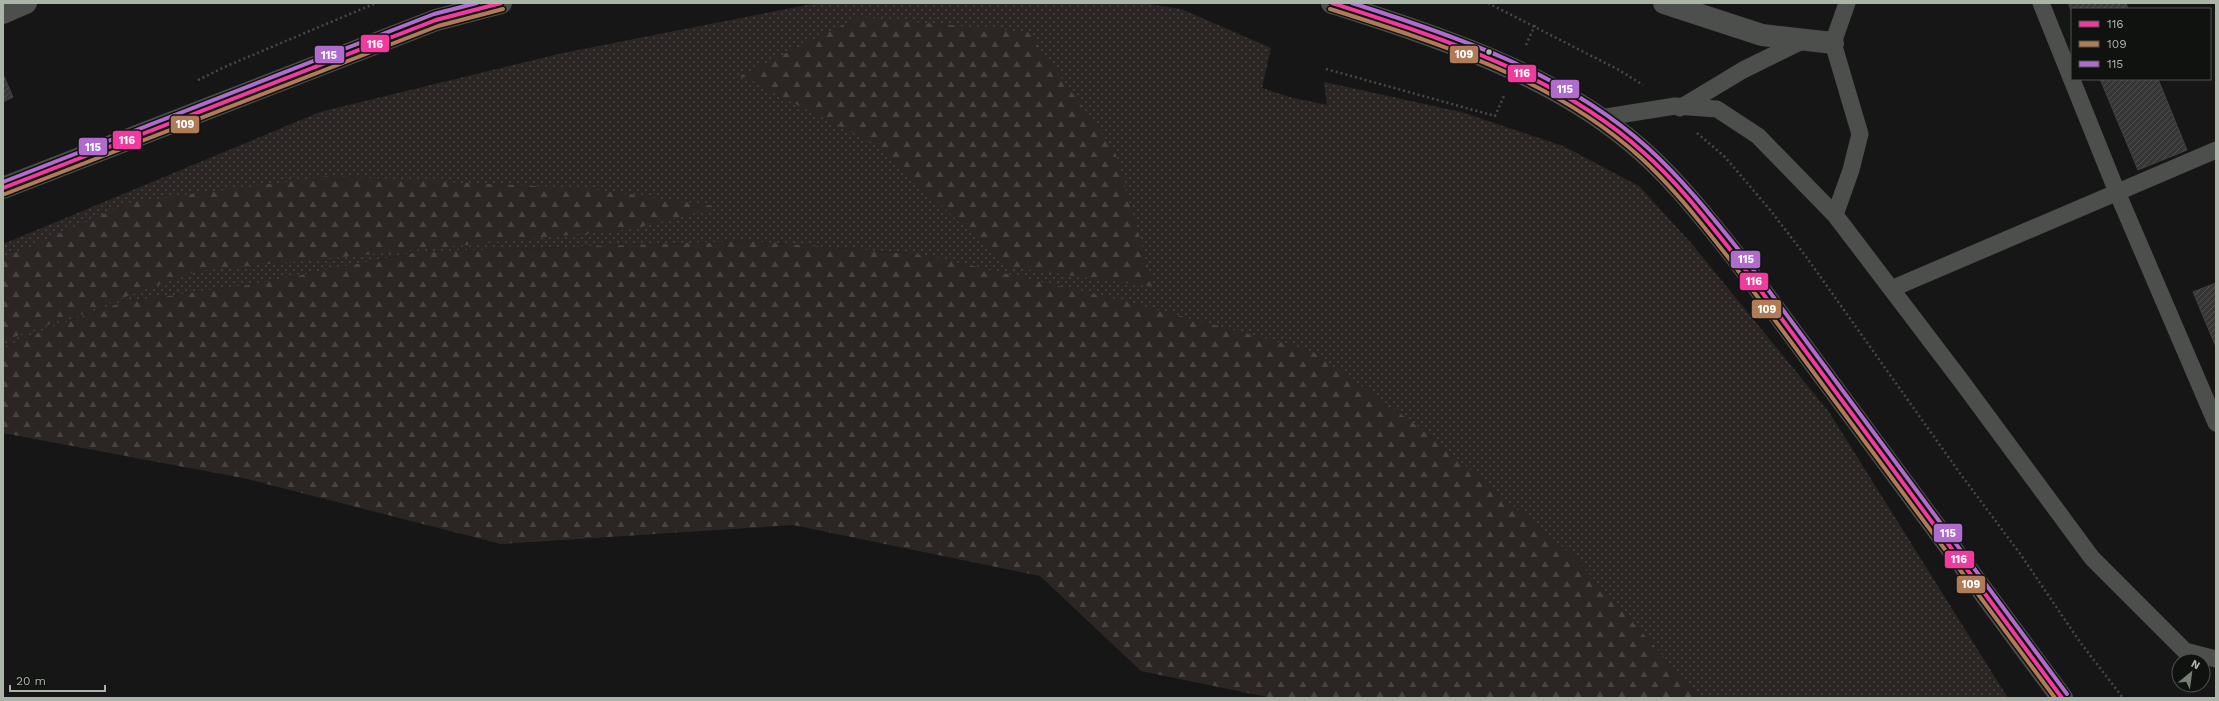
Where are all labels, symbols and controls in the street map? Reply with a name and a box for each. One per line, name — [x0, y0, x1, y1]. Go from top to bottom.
legend — [2071, 8, 2211, 80]
text: 116 — [2107, 17, 2124, 31]
line badge: 116 — [360, 34, 390, 53]
text: 109 — [2107, 37, 2127, 51]
text: 116 — [367, 38, 383, 51]
line badge: 115 — [314, 45, 345, 64]
line badge: 109 — [1449, 45, 1479, 64]
unlabelled marker — [1484, 47, 1494, 57]
text: 109 — [1455, 48, 1474, 61]
text: 115 — [321, 49, 337, 62]
text: 115 — [2107, 57, 2123, 71]
line badge: 116 — [1507, 64, 1537, 83]
text: 116 — [1514, 67, 1530, 80]
line badge: 115 — [1550, 79, 1580, 99]
text: 115 — [1557, 83, 1573, 96]
line badge: 109 — [170, 115, 200, 134]
text: 109 — [176, 118, 195, 131]
line badge: 116 — [112, 130, 142, 150]
text: 116 — [119, 134, 135, 147]
line badge: 115 — [78, 137, 108, 156]
text: 115 — [85, 141, 101, 154]
line badge: 115 — [1730, 250, 1761, 269]
text: 115 — [1738, 253, 1754, 266]
line badge: 116 — [1739, 272, 1769, 291]
text: 116 — [1746, 275, 1762, 288]
line badge: 109 — [1751, 299, 1782, 319]
text: 109 — [1758, 303, 1777, 316]
line badge: 115 — [1933, 523, 1963, 543]
text: 115 — [1940, 527, 1956, 540]
line badge: 116 — [1944, 550, 1975, 569]
text: 116 — [1951, 553, 1967, 566]
line badge: 109 — [1956, 575, 1986, 594]
text: 109 — [1962, 578, 1981, 591]
north arrow — [2171, 653, 2211, 693]
text: N — [2189, 657, 2202, 672]
scale bar — [10, 667, 105, 693]
text: 20 m — [16, 674, 46, 688]

